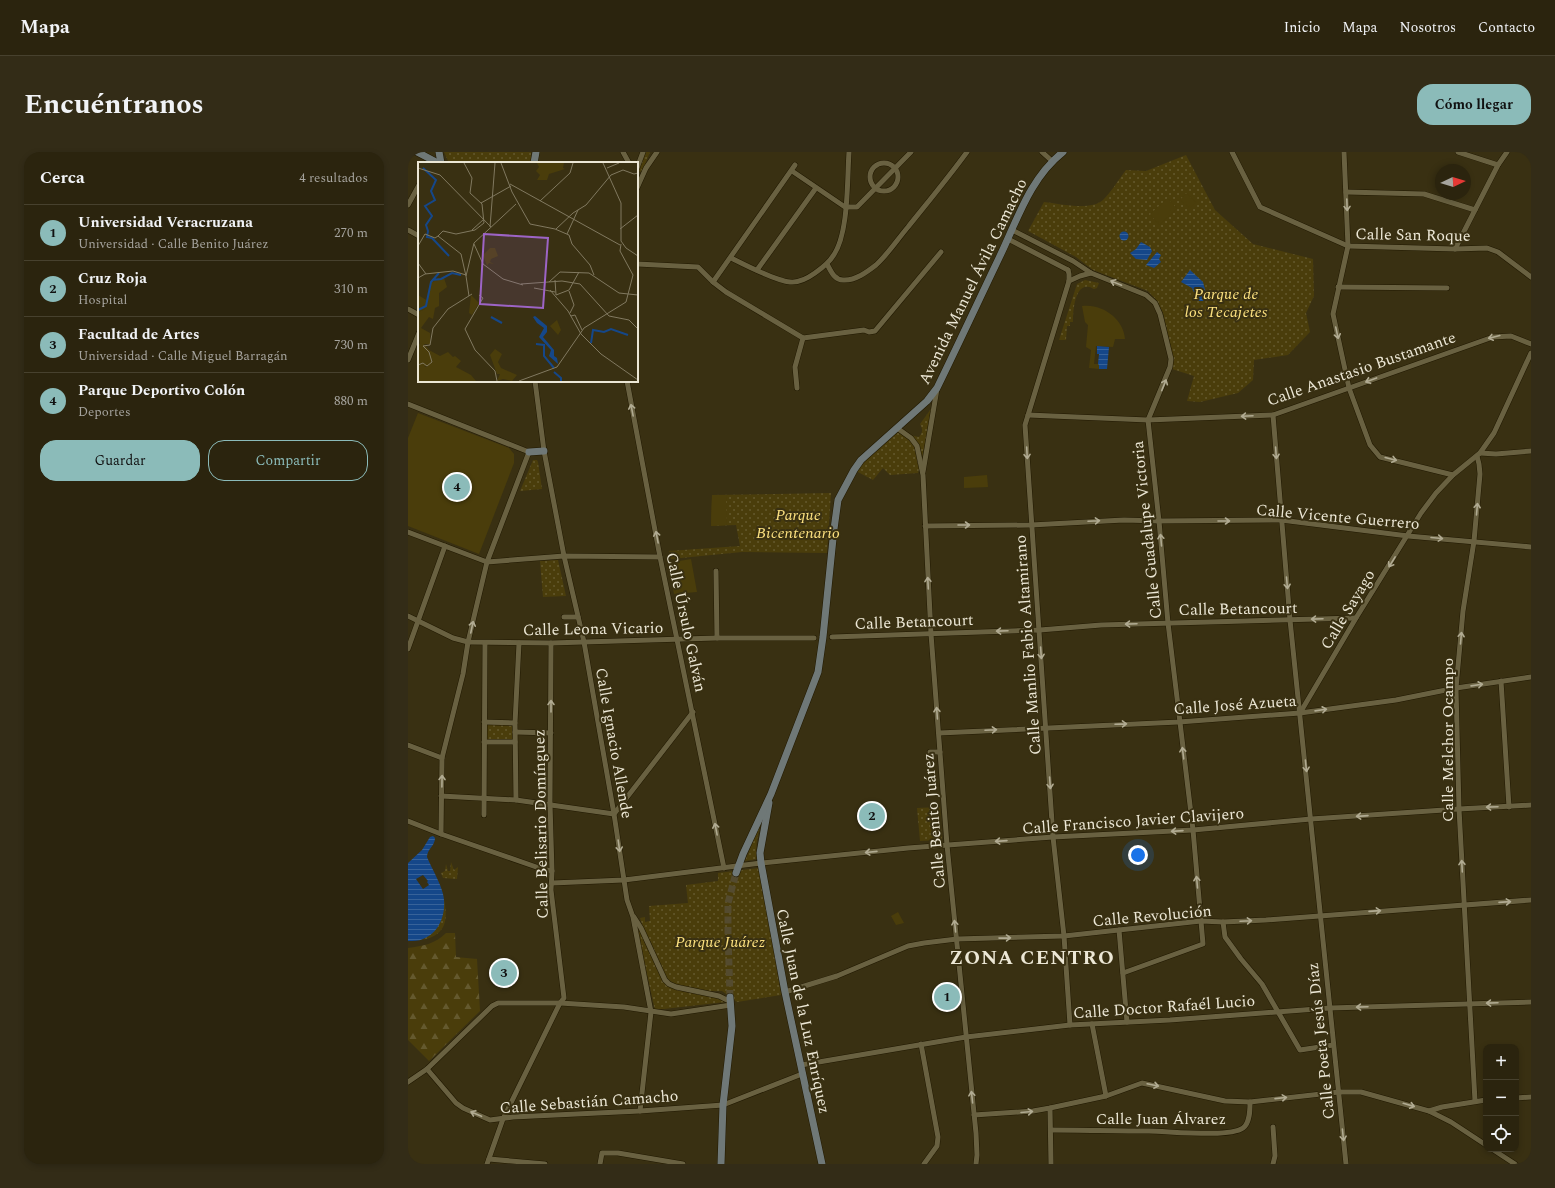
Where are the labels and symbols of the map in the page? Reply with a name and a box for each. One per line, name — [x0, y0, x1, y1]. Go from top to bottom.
inset map — [418, 162, 638, 382]
north arrow — [1435, 164, 1471, 200]
street label: Avenida Manuel Ávila Camacho — [912, 174, 1033, 389]
one-way arrow — [1343, 198, 1350, 211]
street label: Calle San Roque — [1355, 222, 1471, 248]
one-way arrow — [1110, 278, 1122, 286]
park label: Parque de los Tecajetes — [1185, 282, 1268, 324]
street label: Calle Anastasio Bustamante — [1264, 325, 1459, 413]
one-way arrow — [1333, 326, 1341, 339]
one-way arrow — [1488, 334, 1501, 341]
one-way arrow — [1366, 377, 1378, 385]
one-way arrow — [1160, 379, 1168, 391]
one-way arrow — [628, 404, 636, 417]
one-way arrow — [1241, 412, 1254, 419]
street label: Calle Guadalupe Victoria — [1126, 440, 1168, 620]
one-way arrow — [1023, 446, 1030, 459]
one-way arrow — [1273, 446, 1280, 459]
one-way arrow — [1384, 456, 1397, 464]
pin: 4 — [444, 472, 470, 502]
street label: Calle Vicente Guerrero — [1255, 498, 1421, 536]
park label: Parque Bicentenario — [756, 503, 840, 545]
one-way arrow — [1473, 503, 1480, 516]
one-way arrow — [1217, 517, 1230, 525]
one-way arrow — [1087, 518, 1100, 525]
one-way arrow — [957, 521, 970, 529]
one-way arrow — [652, 531, 660, 544]
street label: Calle Manlio Fabio Altamirano — [1008, 534, 1048, 756]
one-way arrow — [1157, 534, 1164, 547]
one-way arrow — [1430, 535, 1443, 542]
street label: Calle Úrsulo Galván — [659, 550, 713, 694]
one-way arrow — [1387, 556, 1395, 568]
street label: Calle Sayago — [1314, 565, 1381, 654]
one-way arrow — [1283, 576, 1290, 589]
one-way arrow — [925, 577, 932, 590]
street label: Calle Betancourt — [1178, 596, 1298, 622]
street label: Calle Betancourt — [854, 608, 974, 636]
one-way arrow — [1311, 615, 1324, 623]
street label: Calle Leona Vicario — [523, 616, 663, 642]
one-way arrow — [1125, 620, 1138, 628]
one-way arrow — [468, 621, 476, 634]
one-way arrow — [996, 628, 1009, 635]
one-way arrow — [1457, 632, 1464, 645]
one-way arrow — [1038, 646, 1045, 659]
street label: Calle Melchor Ocampo — [1436, 658, 1460, 822]
street label: Calle Ignacio Allende — [589, 666, 639, 820]
one-way arrow — [1470, 681, 1483, 689]
street label: Calle José Azueta — [1173, 689, 1298, 721]
one-way arrow — [547, 700, 555, 713]
one-way arrow — [1314, 706, 1327, 714]
one-way arrow — [934, 707, 941, 720]
one-way arrow — [1114, 720, 1127, 728]
one-way arrow — [985, 727, 998, 734]
street label: Calle Belisario Domínguez — [527, 729, 555, 919]
one-way arrow — [1179, 747, 1187, 760]
street label: Calle Benito Juárez — [916, 752, 952, 890]
one-way arrow — [1302, 759, 1309, 772]
one-way arrow — [438, 775, 446, 788]
one-way arrow — [1046, 776, 1053, 789]
pin: 2 — [859, 801, 885, 831]
street label: Calle Francisco Javier Clavijero — [1021, 801, 1245, 841]
one-way arrow — [1486, 804, 1499, 811]
one-way arrow — [1356, 812, 1369, 819]
one-way arrow — [712, 823, 720, 836]
one-way arrow — [1171, 828, 1184, 835]
one-way arrow — [995, 838, 1008, 845]
one-way arrow — [615, 839, 623, 852]
your location — [1128, 845, 1148, 865]
one-way arrow — [865, 848, 878, 855]
one-way arrow — [1458, 860, 1465, 873]
one-way arrow — [1194, 876, 1201, 889]
street label: Calle Revolución — [1092, 899, 1213, 933]
one-way arrow — [1498, 899, 1511, 906]
street label: Calle Juan de la Luz Enríquez — [770, 906, 837, 1116]
one-way arrow — [1368, 908, 1381, 915]
one-way arrow — [1239, 917, 1252, 924]
one-way arrow — [951, 920, 959, 933]
park label: Parque Juárez — [675, 930, 765, 954]
one-way arrow — [998, 934, 1011, 942]
district label: ZONA CENTRO — [949, 943, 1115, 973]
pin: 3 — [491, 958, 517, 988]
street label: Calle Poeta Jesús Díaz — [1301, 961, 1341, 1121]
pin: 1 — [934, 982, 960, 1012]
street label: Calle Doctor Rafaél Lucio — [1072, 989, 1256, 1025]
one-way arrow — [1486, 999, 1499, 1007]
one-way arrow — [1356, 1003, 1369, 1011]
one-way arrow — [1146, 1082, 1159, 1090]
street label: Calle Sebastián Camacho — [499, 1084, 679, 1120]
one-way arrow — [969, 1091, 976, 1104]
one-way arrow — [1274, 1095, 1287, 1102]
one-way arrow — [1402, 1102, 1415, 1109]
street label: Calle Juan Álvarez — [1096, 1107, 1226, 1131]
one-way arrow — [1020, 1108, 1033, 1115]
one-way arrow — [471, 1110, 483, 1117]
one-way arrow — [1339, 1128, 1347, 1141]

